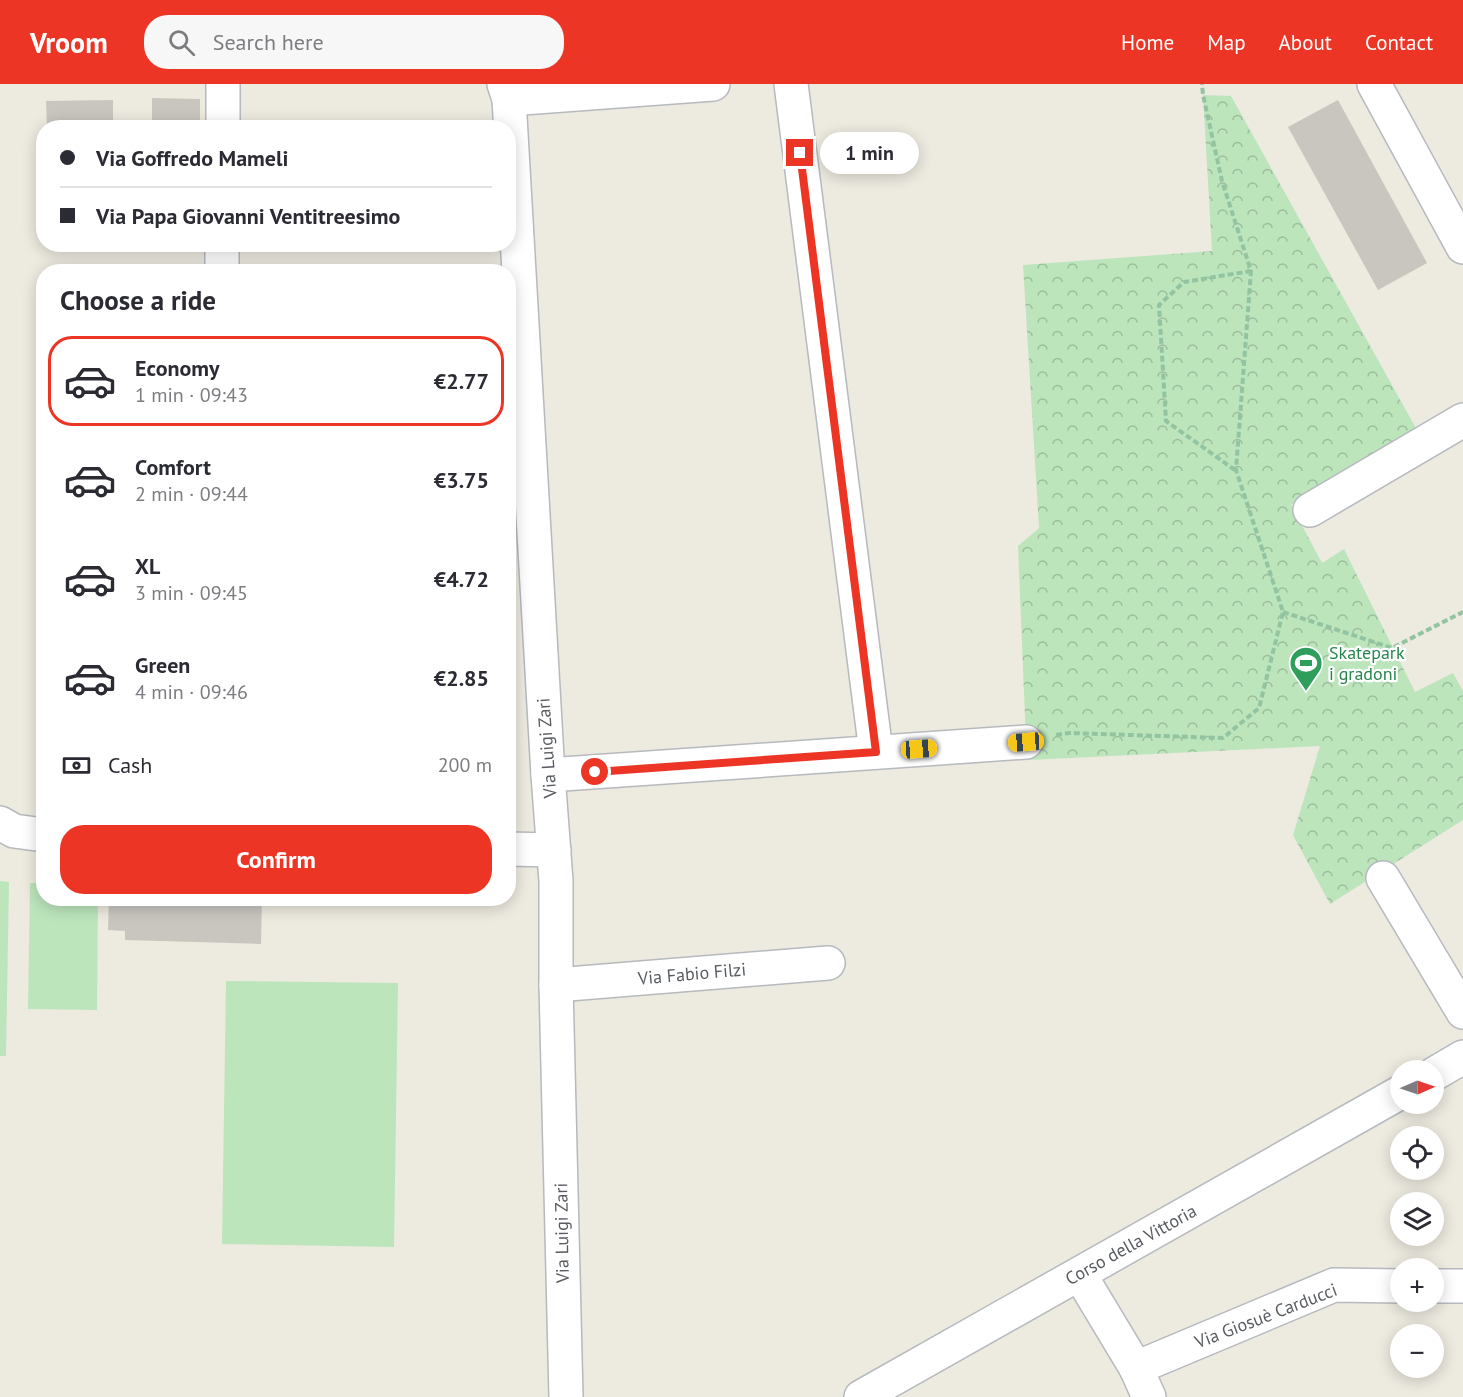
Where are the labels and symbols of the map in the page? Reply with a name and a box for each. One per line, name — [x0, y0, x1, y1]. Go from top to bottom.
callout: 1 min — [821, 132, 920, 174]
route end — [786, 139, 813, 166]
place label: Skatepark i gradoni — [1329, 641, 1405, 685]
sports icon: Skatepark i gradoni — [1288, 645, 1324, 692]
street label: Via Luigi Zari — [532, 697, 562, 800]
car — [1007, 732, 1045, 752]
car — [900, 739, 938, 759]
route start — [581, 758, 608, 785]
street label: Via Fabio Filzi — [636, 957, 747, 990]
north arrow — [1390, 1060, 1444, 1114]
street label: Via Luigi Zari — [549, 1183, 574, 1284]
street label: Corso della Vittoria — [1061, 1199, 1200, 1290]
street label: Via Giosuè Carducci — [1190, 1278, 1340, 1354]

